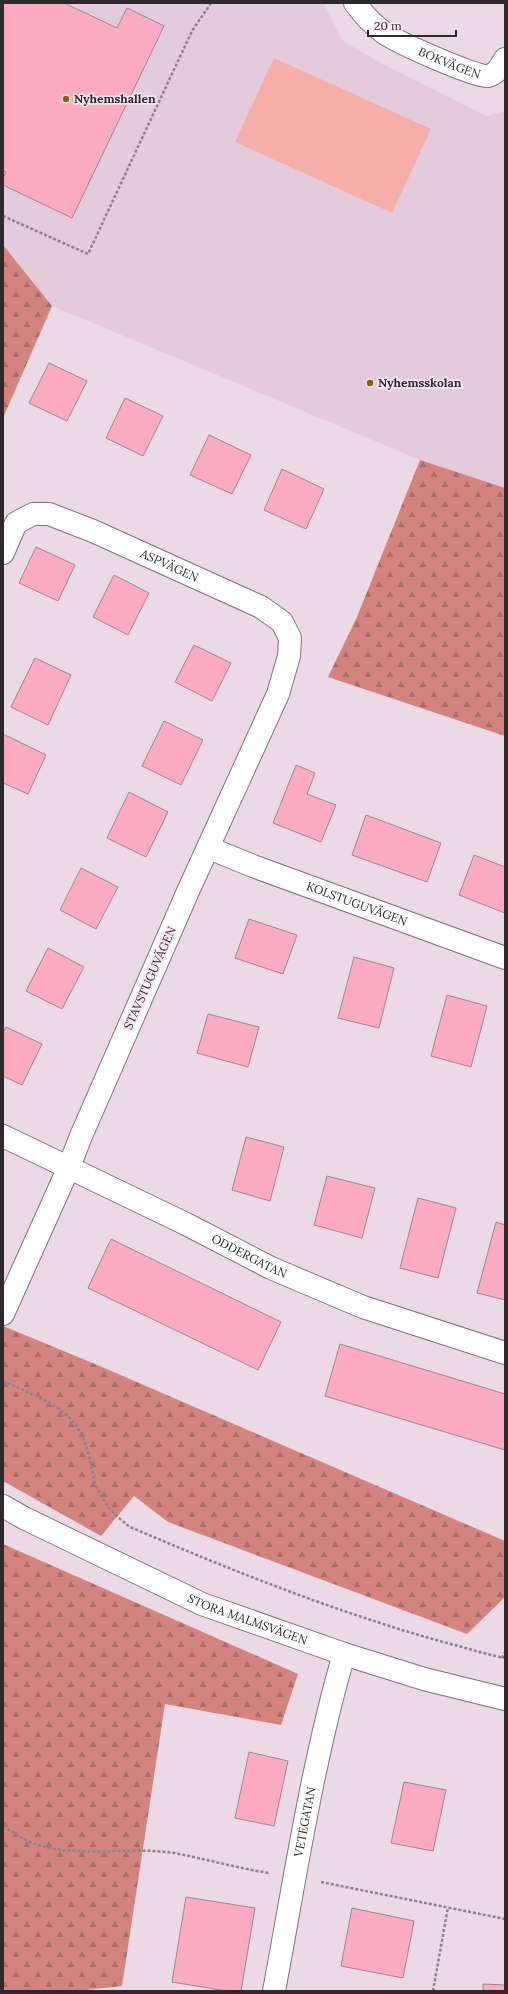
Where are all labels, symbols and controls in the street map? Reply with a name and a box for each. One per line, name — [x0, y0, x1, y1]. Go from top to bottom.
scale bar — [368, 12, 456, 38]
text: 20 m — [374, 18, 402, 33]
street label: BOKVÄGEN — [416, 44, 482, 82]
place label: Nyhemshallen — [74, 91, 156, 106]
marker: Nyhemshallen — [61, 94, 71, 104]
place label: Nyhemsskolan — [378, 375, 462, 390]
marker: Nyhemsskolan — [365, 378, 375, 388]
street label: ASPVÄGEN — [137, 545, 201, 585]
street label: KOLSTUGUVÄGEN — [304, 878, 409, 929]
street label: STAVSTUGUVÄGEN — [120, 924, 179, 1032]
street label: ODDERGATAN — [209, 1231, 289, 1281]
street label: STORA MALMSVÄGEN — [185, 1590, 310, 1648]
street label: VETEGATAN — [290, 1785, 319, 1859]

